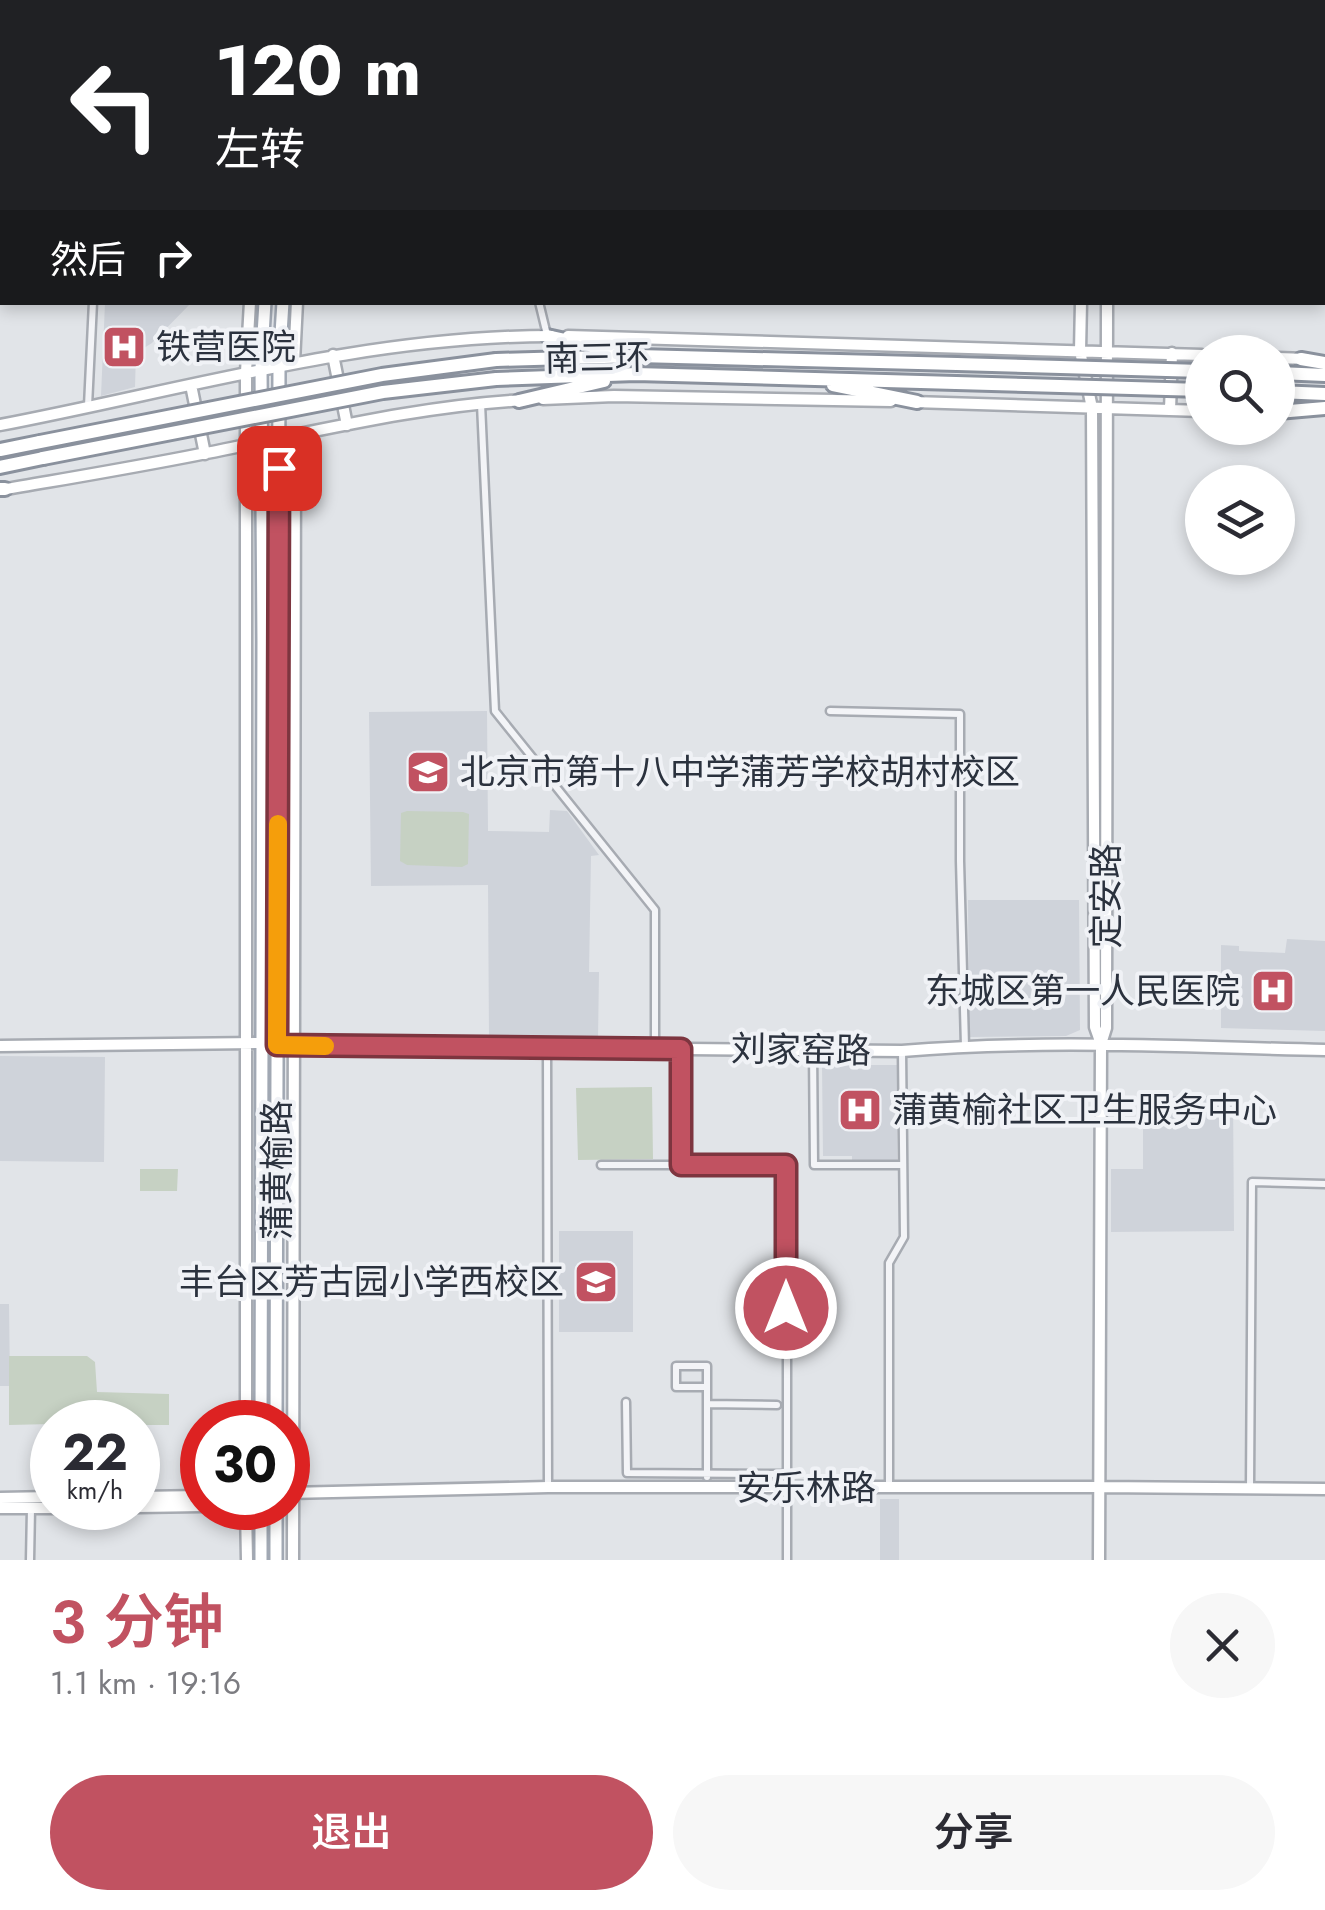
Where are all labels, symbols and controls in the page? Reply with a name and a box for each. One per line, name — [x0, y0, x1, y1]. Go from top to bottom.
text: 120 m — [215, 20, 421, 121]
icon: left — [50, 40, 180, 170]
text: 左转 — [215, 117, 305, 182]
icon: right — [146, 230, 201, 285]
text: 然后 — [50, 232, 126, 287]
place label: 铁营医院 — [156, 322, 296, 372]
hospital icon: 铁营医院 — [101, 324, 147, 370]
street label: 南三环 — [544, 332, 650, 384]
map controls — [1185, 335, 1295, 575]
button: search — [1185, 335, 1295, 445]
pin — [237, 426, 322, 511]
icon: arrive — [252, 441, 307, 496]
button: layers — [1185, 465, 1295, 575]
place label: 北京市第十八中学蒲芳学校胡村校区 — [460, 747, 1020, 797]
school or university icon: 北京市第十八中学蒲芳学校胡村校区 — [405, 749, 451, 795]
street label: 定安路 — [1081, 843, 1131, 949]
place label: 东城区第一人民医院 — [925, 966, 1240, 1016]
hospital icon: 东城区第一人民医院 — [1250, 968, 1296, 1014]
street label: 刘家窑路 — [731, 1024, 871, 1076]
place label: 蒲黄榆社区卫生服务中心 — [892, 1085, 1277, 1135]
hospital icon: 蒲黄榆社区卫生服务中心 — [837, 1087, 883, 1133]
street label: 蒲黄榆路 — [252, 1100, 302, 1240]
position arrow — [734, 1256, 838, 1360]
place label: 丰台区芳古园小学西校区 — [179, 1257, 564, 1307]
school or university icon: 丰台区芳古园小学西校区 — [573, 1259, 619, 1305]
speed limit sign: 30 — [180, 1400, 310, 1530]
text: 22 — [62, 1416, 128, 1489]
street label: 安乐林路 — [736, 1463, 876, 1513]
text: km/h — [67, 1472, 123, 1508]
text: 3 分钟 — [50, 1579, 224, 1666]
button: close — [1170, 1593, 1275, 1698]
text: 1.1 km · 19:16 — [50, 1660, 241, 1706]
button: 退出 — [50, 1775, 653, 1890]
button: 分享 — [673, 1775, 1275, 1890]

